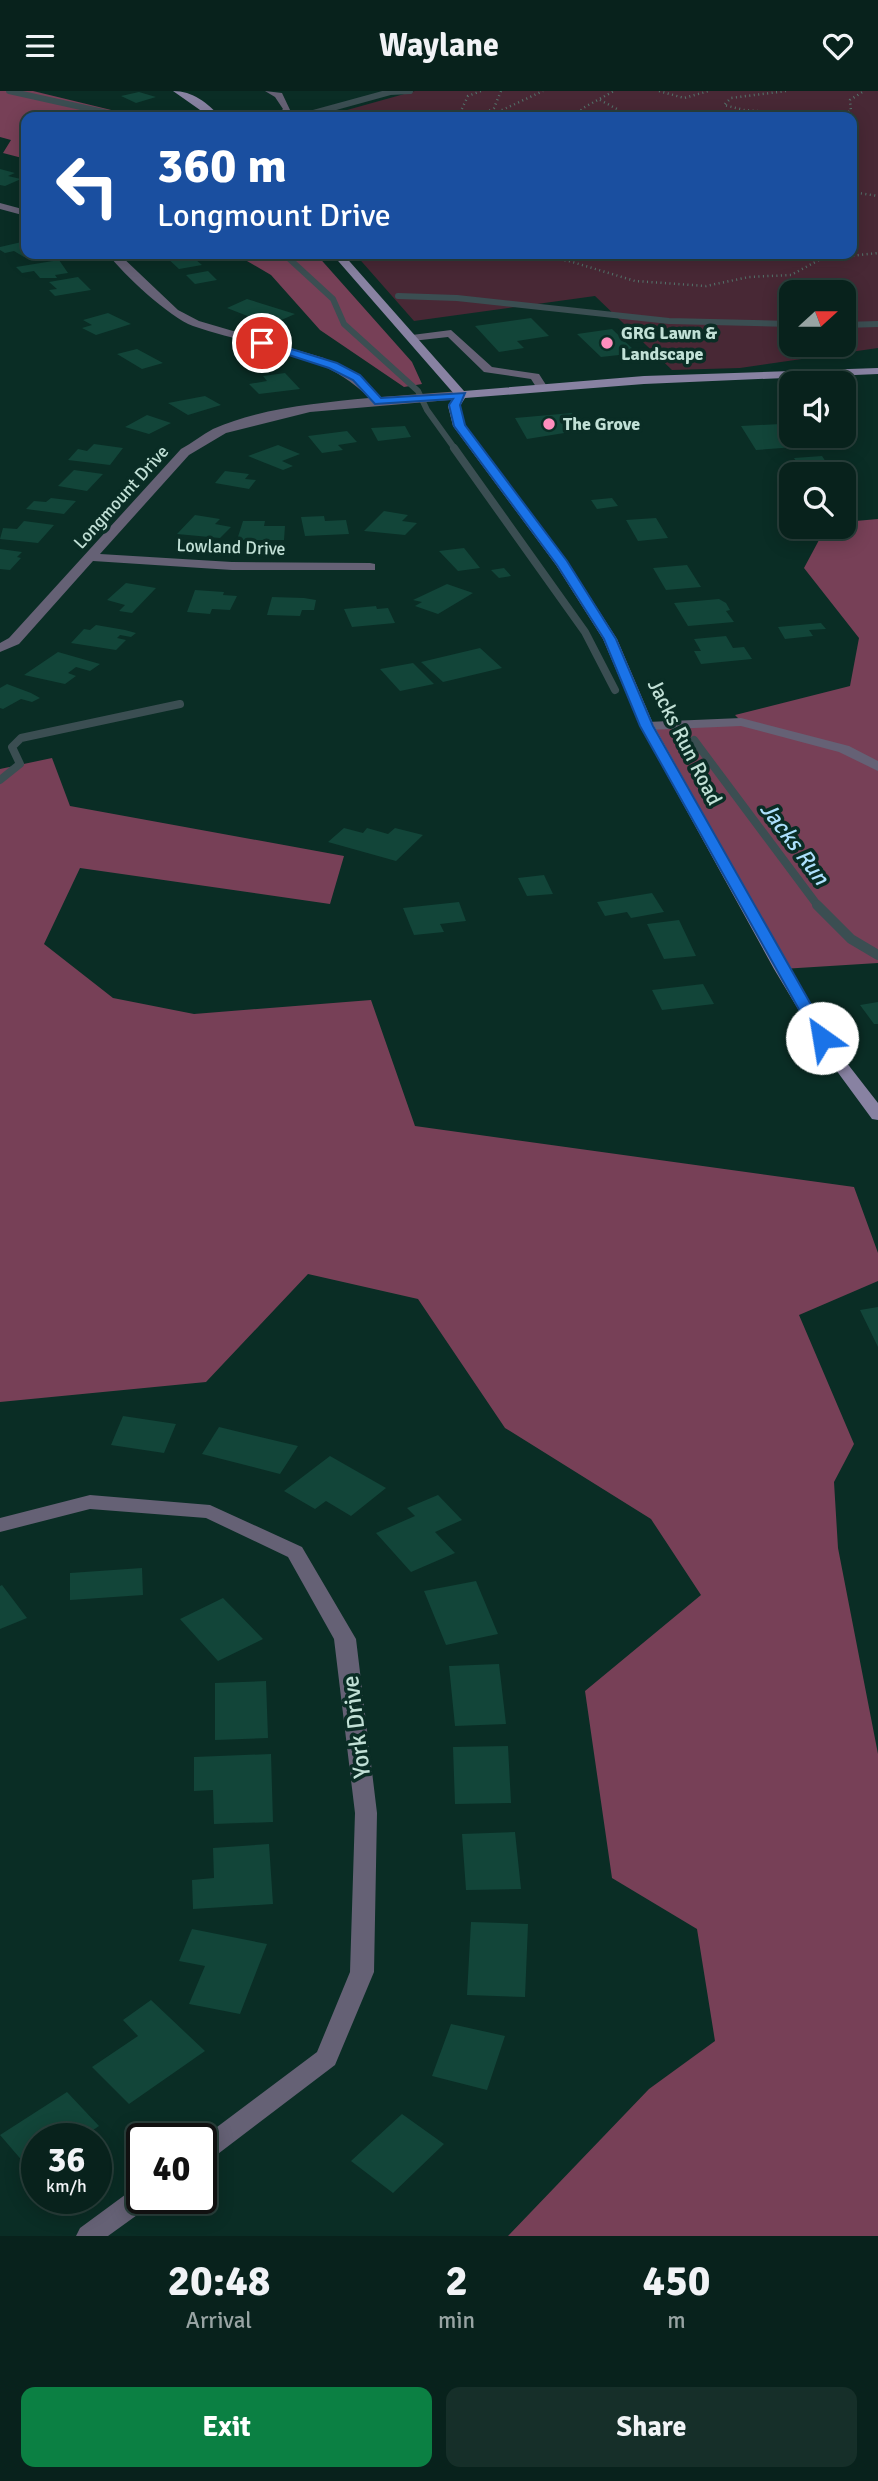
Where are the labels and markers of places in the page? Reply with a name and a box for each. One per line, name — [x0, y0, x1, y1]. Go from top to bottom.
pin — [232, 313, 292, 373]
place label: GRG Lawn & Landscape — [621, 322, 717, 365]
marker: GRG Lawn & Landscape — [599, 335, 615, 351]
place label: The Grove — [563, 413, 640, 435]
marker: The Grove — [541, 416, 557, 432]

